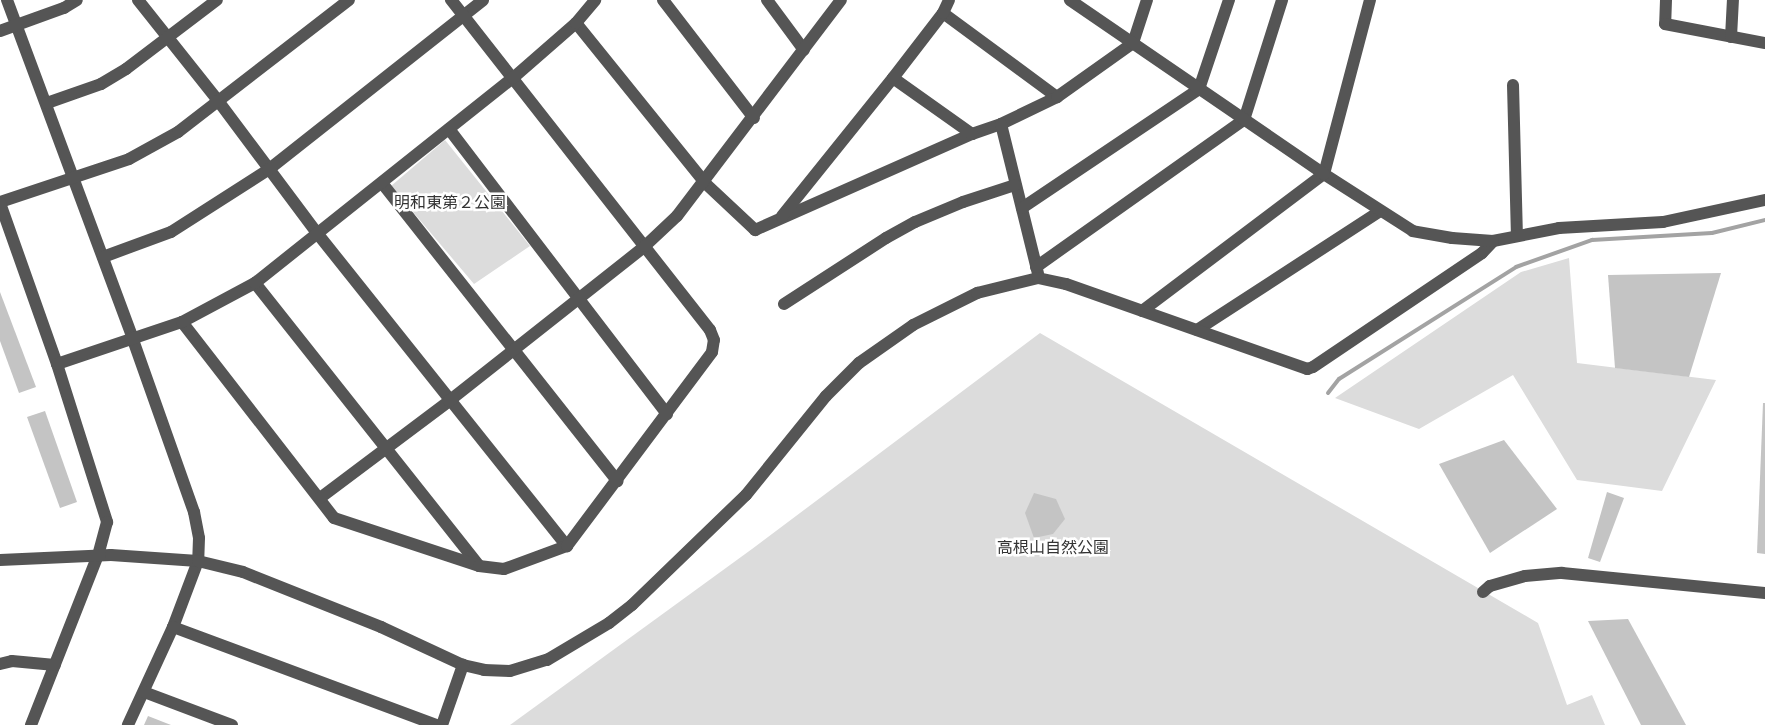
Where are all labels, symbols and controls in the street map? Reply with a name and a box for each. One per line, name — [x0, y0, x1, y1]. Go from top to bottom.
park label: 明和東第２公園 — [394, 192, 506, 212]
park label: 高根山自然公園 — [997, 537, 1109, 557]

